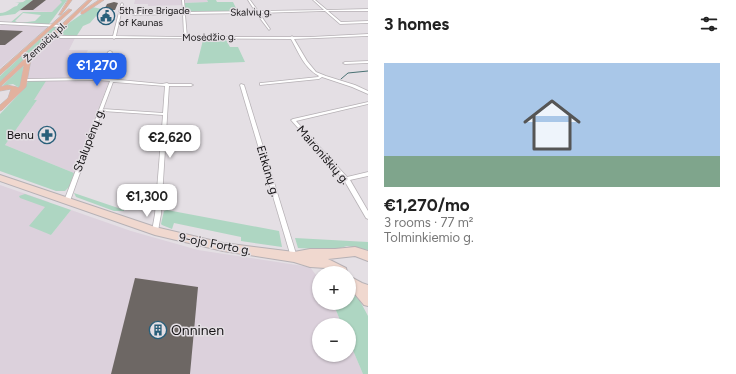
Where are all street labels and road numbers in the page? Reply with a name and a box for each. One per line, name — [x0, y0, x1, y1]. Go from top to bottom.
street label: Skalvių g. — [230, 5, 272, 19]
street label: Žemaičių pl. — [21, 19, 69, 65]
street label: Mosėdžio g. — [182, 30, 236, 44]
street label: Stalupėnų g. — [70, 106, 108, 174]
street label: Maironiškių g. — [294, 123, 352, 187]
street label: Eitkūnų g. — [254, 144, 282, 198]
street label: 9-ojo Forto g. — [178, 230, 252, 258]

